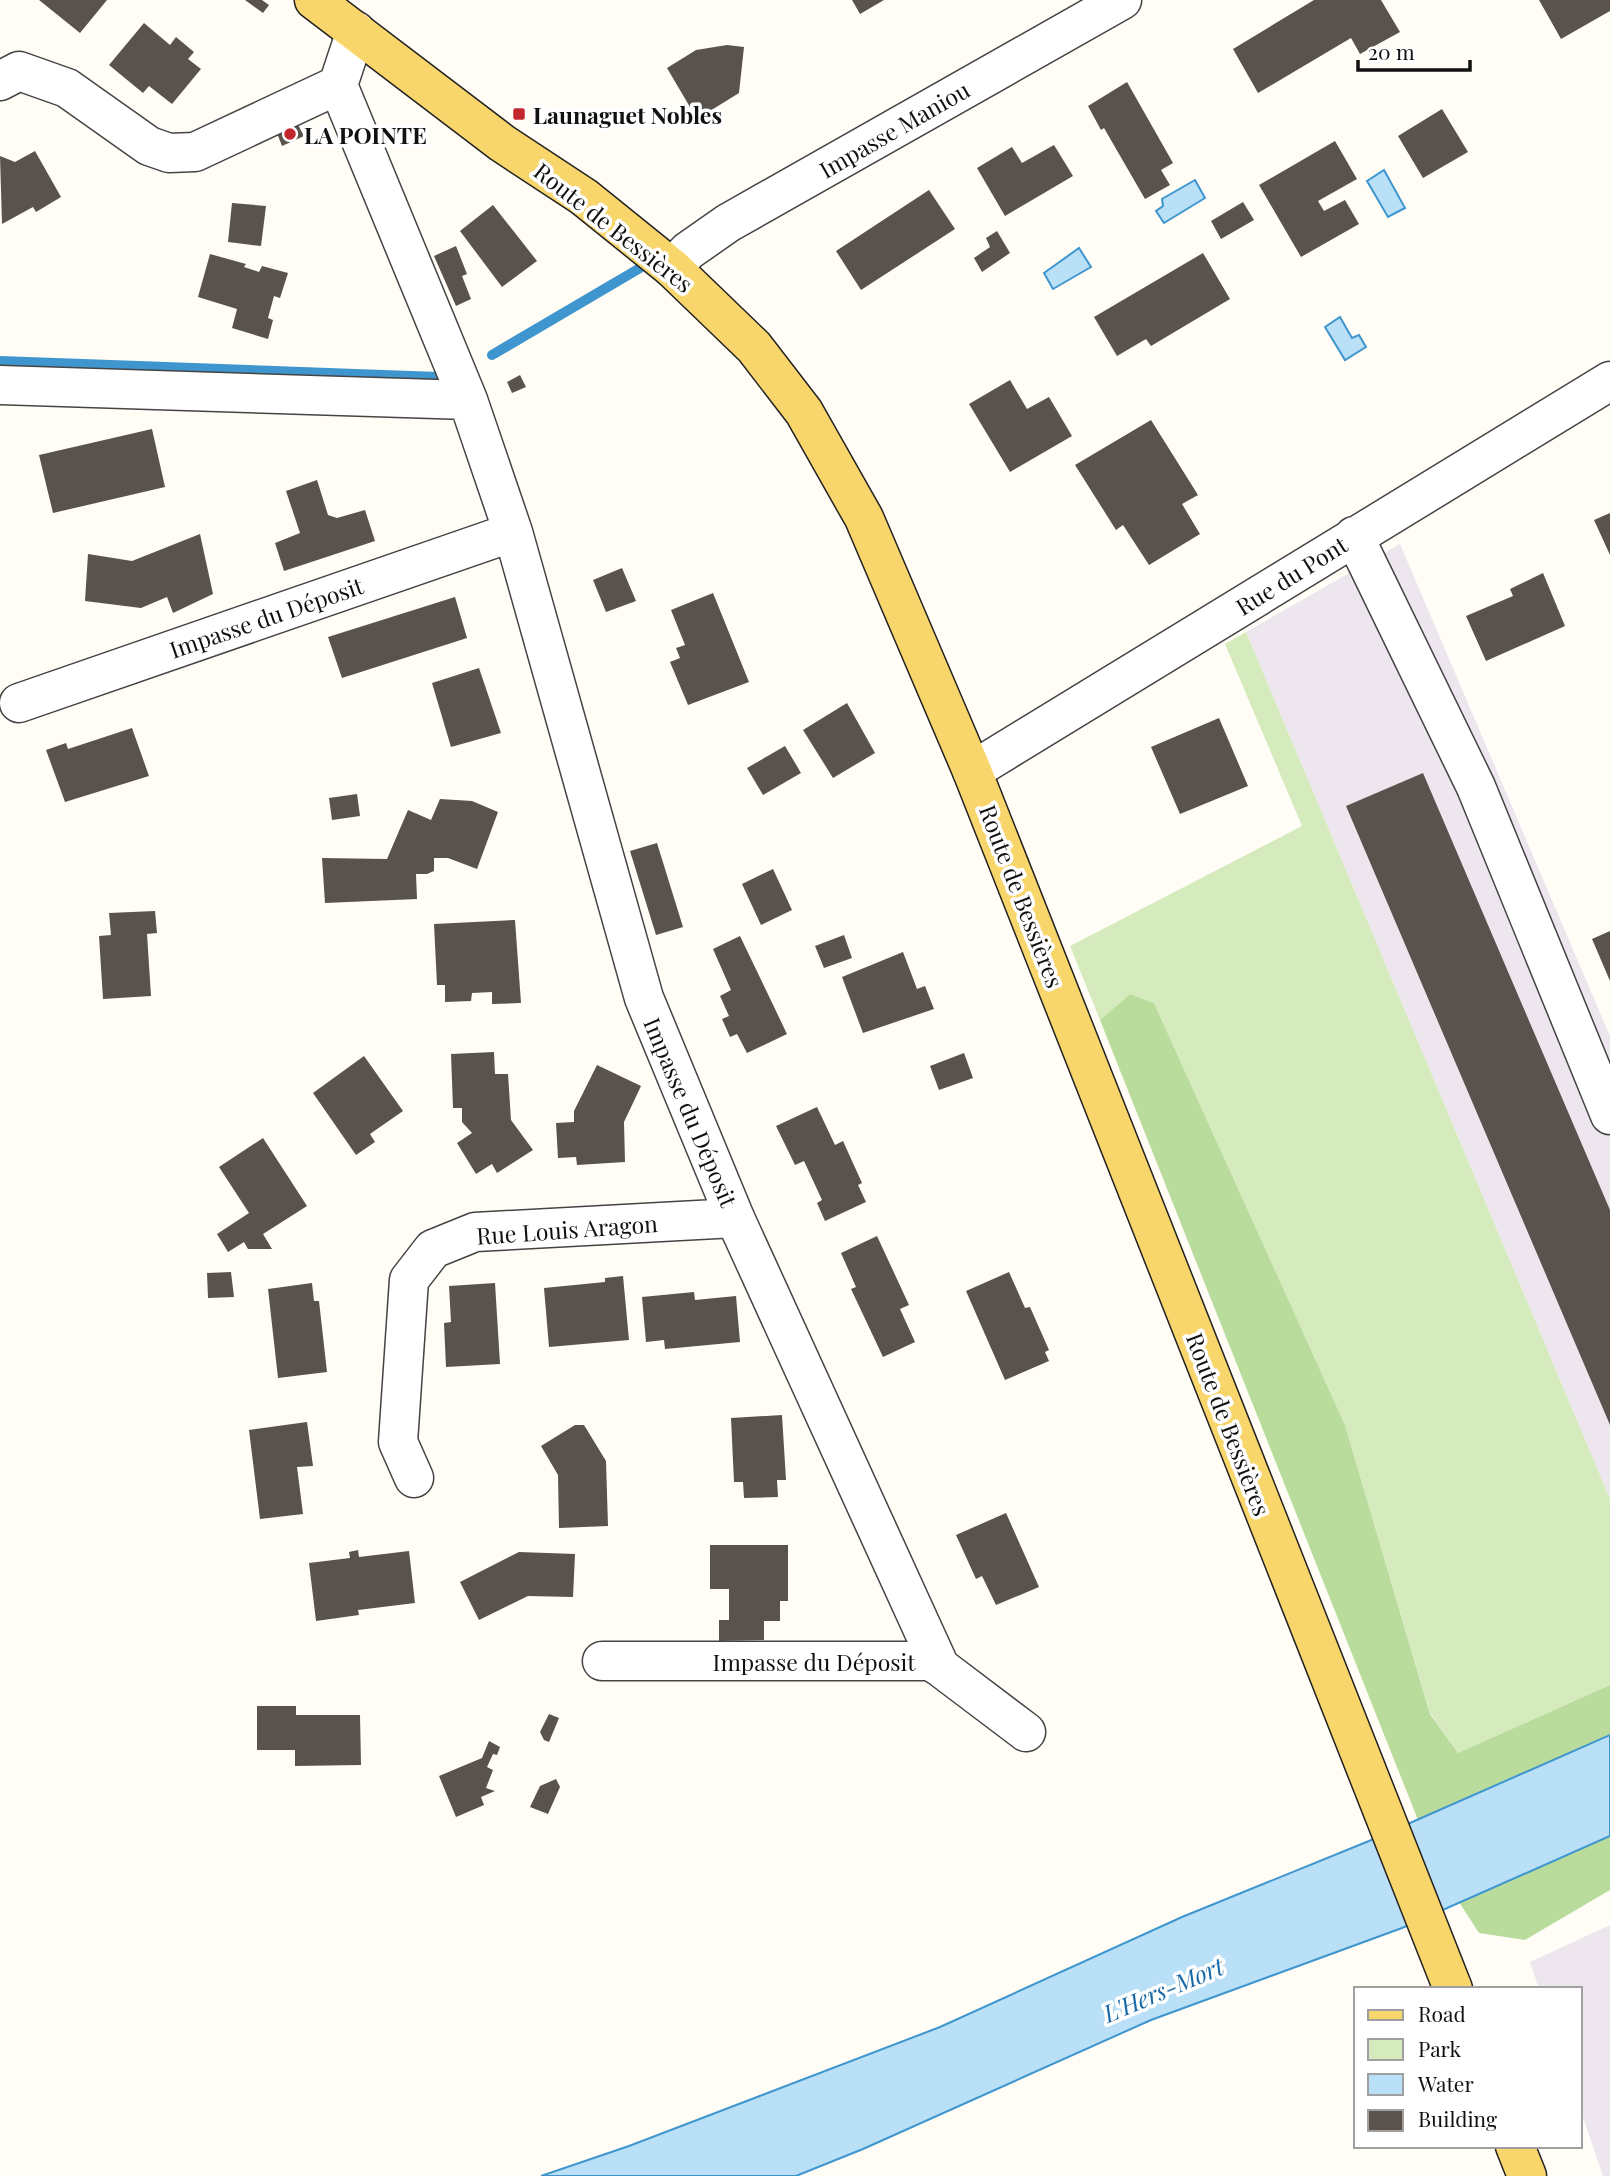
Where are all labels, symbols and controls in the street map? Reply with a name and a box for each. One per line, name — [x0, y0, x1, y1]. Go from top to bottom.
scale bar — [1358, 28, 1470, 72]
text: 20 m — [1368, 37, 1415, 65]
street label: Impasse Maniou — [813, 73, 975, 185]
place label: Launaguet Nobles — [533, 99, 722, 130]
marker: Launaguet Nobles — [511, 106, 527, 122]
place label: LA POINTE — [304, 119, 427, 150]
marker: LA POINTE — [282, 126, 298, 142]
street label: Route de Bessières — [528, 155, 700, 299]
street label: Rue du Pont — [1229, 528, 1353, 621]
street label: Impasse du Déposit — [165, 569, 368, 665]
street label: Route de Bessières — [973, 800, 1071, 992]
street label: Impasse du Déposit — [637, 1013, 745, 1212]
street label: Rue Louis Aragon — [475, 1207, 659, 1251]
street label: Route de Bessières — [1180, 1328, 1278, 1520]
street label: Impasse du Déposit — [713, 1646, 916, 1677]
water label: L'Hers-Mort — [1097, 1949, 1229, 2029]
legend — [1354, 1987, 1582, 2148]
text: Road — [1418, 1999, 1466, 2027]
text: Park — [1418, 2034, 1462, 2062]
text: Water — [1417, 2069, 1474, 2097]
text: Building — [1418, 2104, 1497, 2132]

